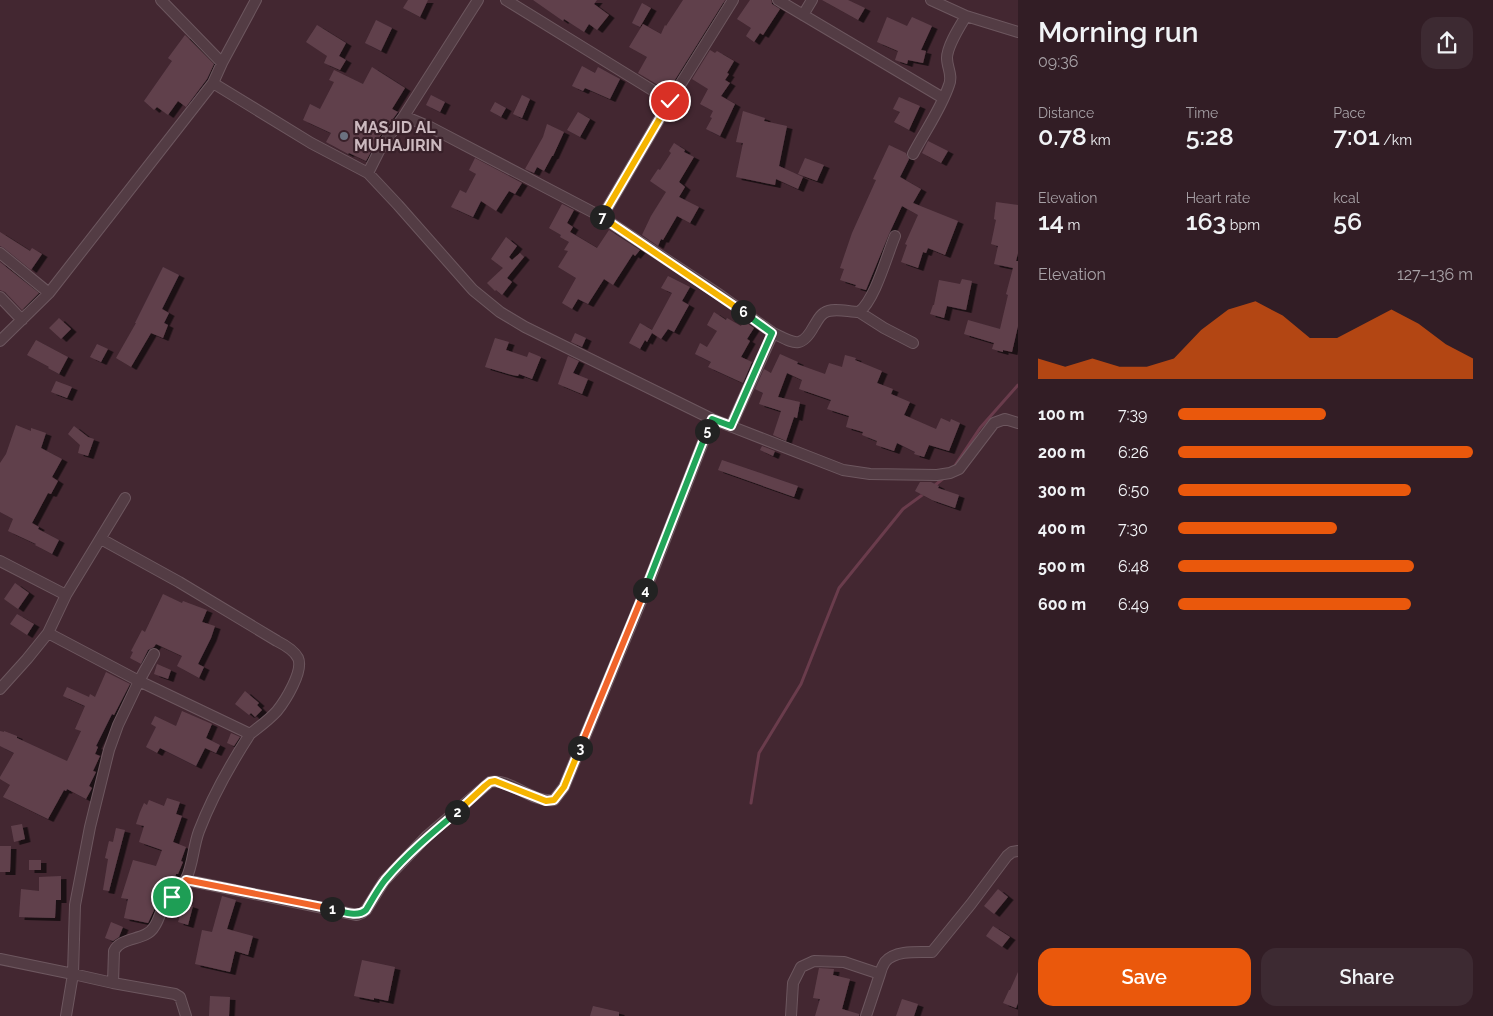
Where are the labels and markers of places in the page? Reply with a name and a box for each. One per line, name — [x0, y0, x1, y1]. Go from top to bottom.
pin — [649, 80, 691, 122]
place label: MASJID AL MUHAJIRIN — [354, 118, 442, 155]
marker: MASJID AL MUHAJIRIN — [338, 130, 350, 142]
pin: 7 — [590, 204, 614, 230]
pin: 6 — [730, 300, 756, 324]
pin: 5 — [694, 418, 720, 444]
pin: 4 — [632, 578, 658, 602]
pin: 3 — [568, 736, 592, 760]
pin: 2 — [444, 800, 470, 824]
pin — [151, 876, 193, 918]
pin: 1 — [320, 896, 344, 922]

